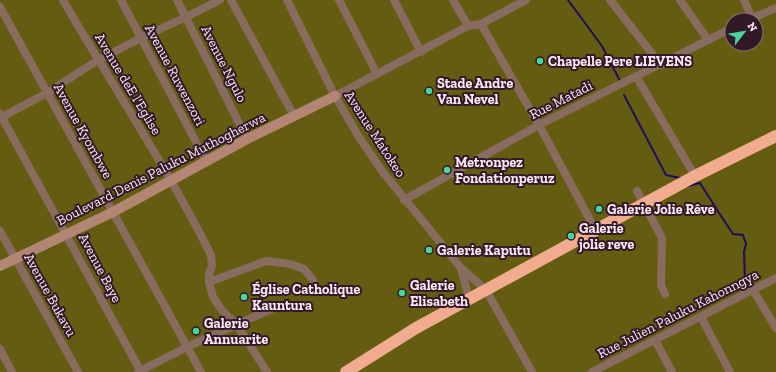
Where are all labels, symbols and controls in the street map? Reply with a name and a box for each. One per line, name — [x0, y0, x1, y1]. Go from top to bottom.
north arrow — [724, 12, 764, 52]
text: N — [744, 20, 760, 35]
street label: Avenue Ruwenzori — [141, 21, 209, 129]
street label: Avenue Ngulo — [197, 23, 251, 105]
street label: Avenue deE l'Eglise — [91, 30, 165, 138]
place label: Chapelle Pere LIEVENS — [548, 53, 692, 70]
marker: Chapelle Pere LIEVENS — [535, 56, 545, 66]
place label: Stade Andre Van Nevel — [437, 75, 513, 108]
street label: Rue Matadi — [526, 77, 596, 123]
street label: Avenue Kyombwe — [50, 80, 116, 182]
marker: Stade Andre Van Nevel — [424, 86, 434, 96]
street label: Avenue Matokeo — [341, 88, 409, 180]
street label: Boulevard Denis Paluku Muthogherwa — [54, 109, 268, 229]
place label: Metronpez Fondationperuz — [455, 154, 555, 187]
marker: Metronpez Fondationperuz — [442, 165, 452, 175]
place label: Galerie Jolie Rêve — [607, 201, 715, 218]
marker: Galerie Jolie Rêve — [594, 204, 604, 214]
place label: Galerie jolie reve — [578, 220, 634, 253]
street label: Avenue Baye — [75, 230, 126, 306]
marker: Galerie jolie reve — [566, 231, 576, 241]
place label: Galerie Kaputu — [437, 242, 531, 259]
marker: Galerie Kaputu — [424, 245, 434, 255]
street label: Avenue Bukavu — [20, 250, 80, 340]
street label: Rue Julien Paluku Kahonngya — [595, 266, 762, 362]
place label: Galerie Elisabeth — [410, 277, 468, 310]
place label: Église Catholique Kauntura — [252, 281, 360, 314]
marker: Galerie Elisabeth — [397, 288, 407, 298]
marker: Église Catholique Kauntura — [239, 292, 249, 302]
place label: Galerie Annuarite — [204, 315, 268, 348]
marker: Galerie Annuarite — [191, 326, 201, 336]

